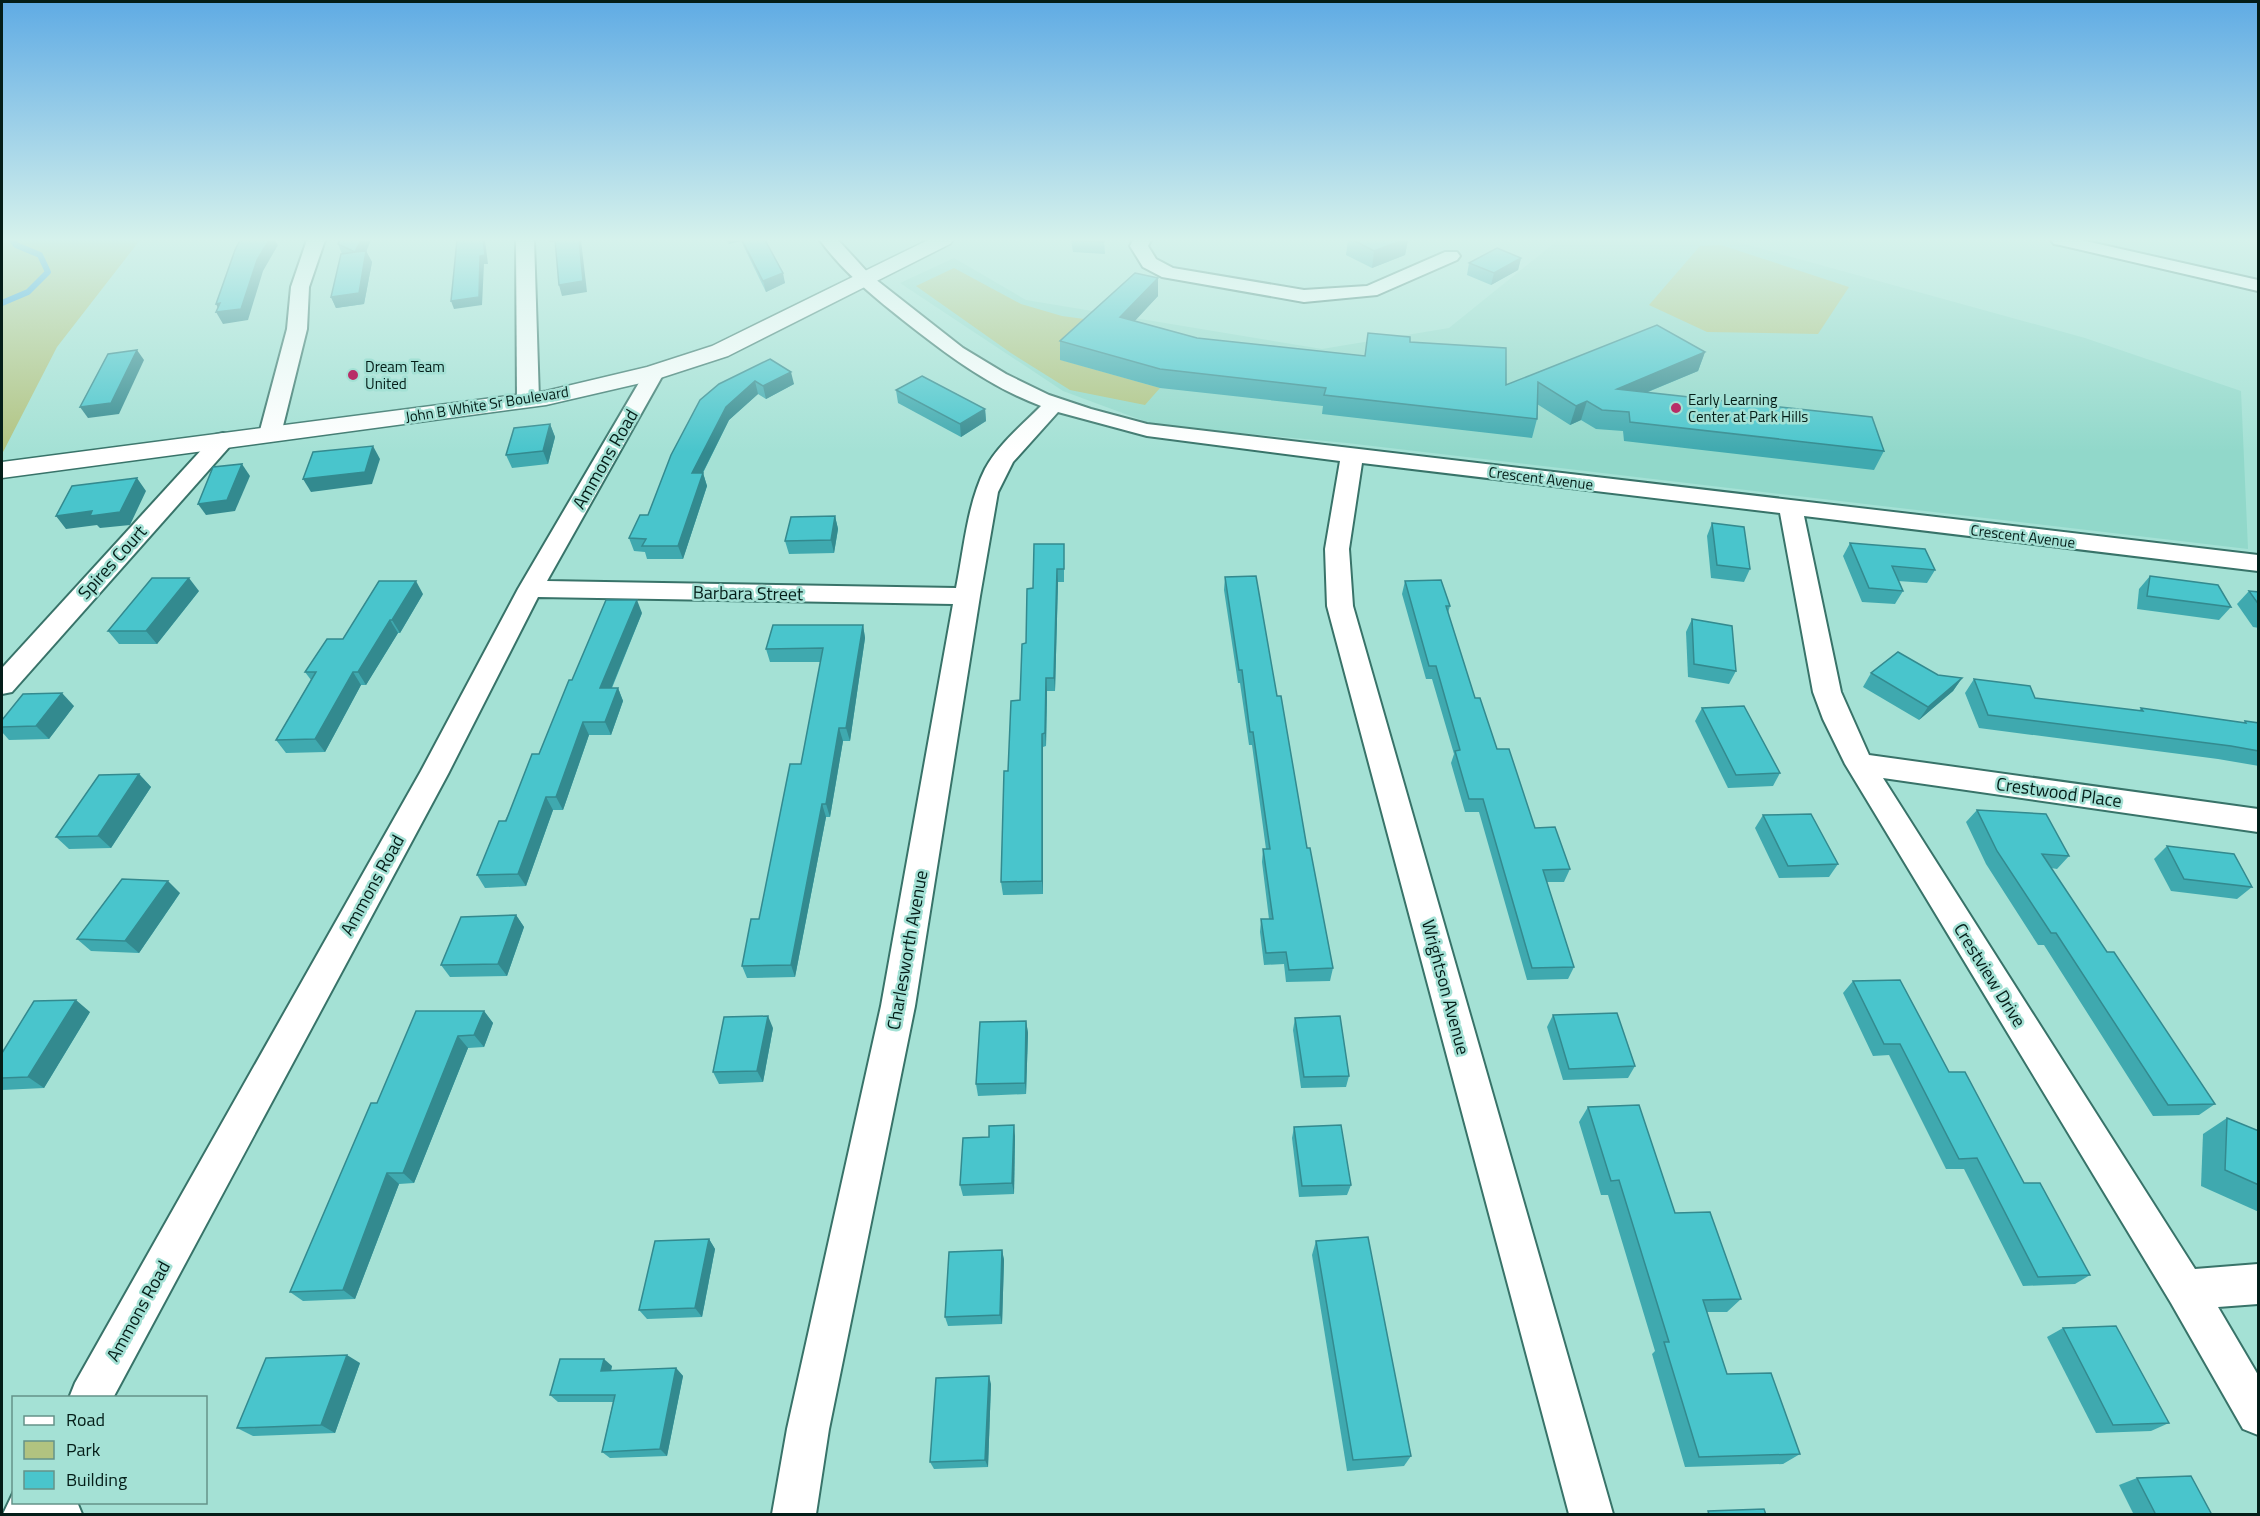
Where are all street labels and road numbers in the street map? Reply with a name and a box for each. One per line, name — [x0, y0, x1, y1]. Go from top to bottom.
street label: John B White Sr Boulevard — [404, 380, 570, 428]
street label: Ammons Road — [565, 404, 645, 514]
street label: Crescent Avenue — [1487, 460, 1595, 496]
street label: Spires Court — [71, 518, 153, 605]
street label: Crescent Avenue — [1969, 518, 2077, 554]
street label: Barbara Street — [693, 579, 804, 607]
street label: Crestwood Place — [1995, 770, 2123, 814]
street label: Ammons Road — [333, 830, 411, 940]
street label: Charlesworth Avenue — [880, 868, 934, 1032]
street label: Wrightson Avenue — [1415, 916, 1477, 1058]
street label: Crestview Drive — [1947, 918, 2033, 1032]
street label: Ammons Road — [99, 1256, 177, 1366]

